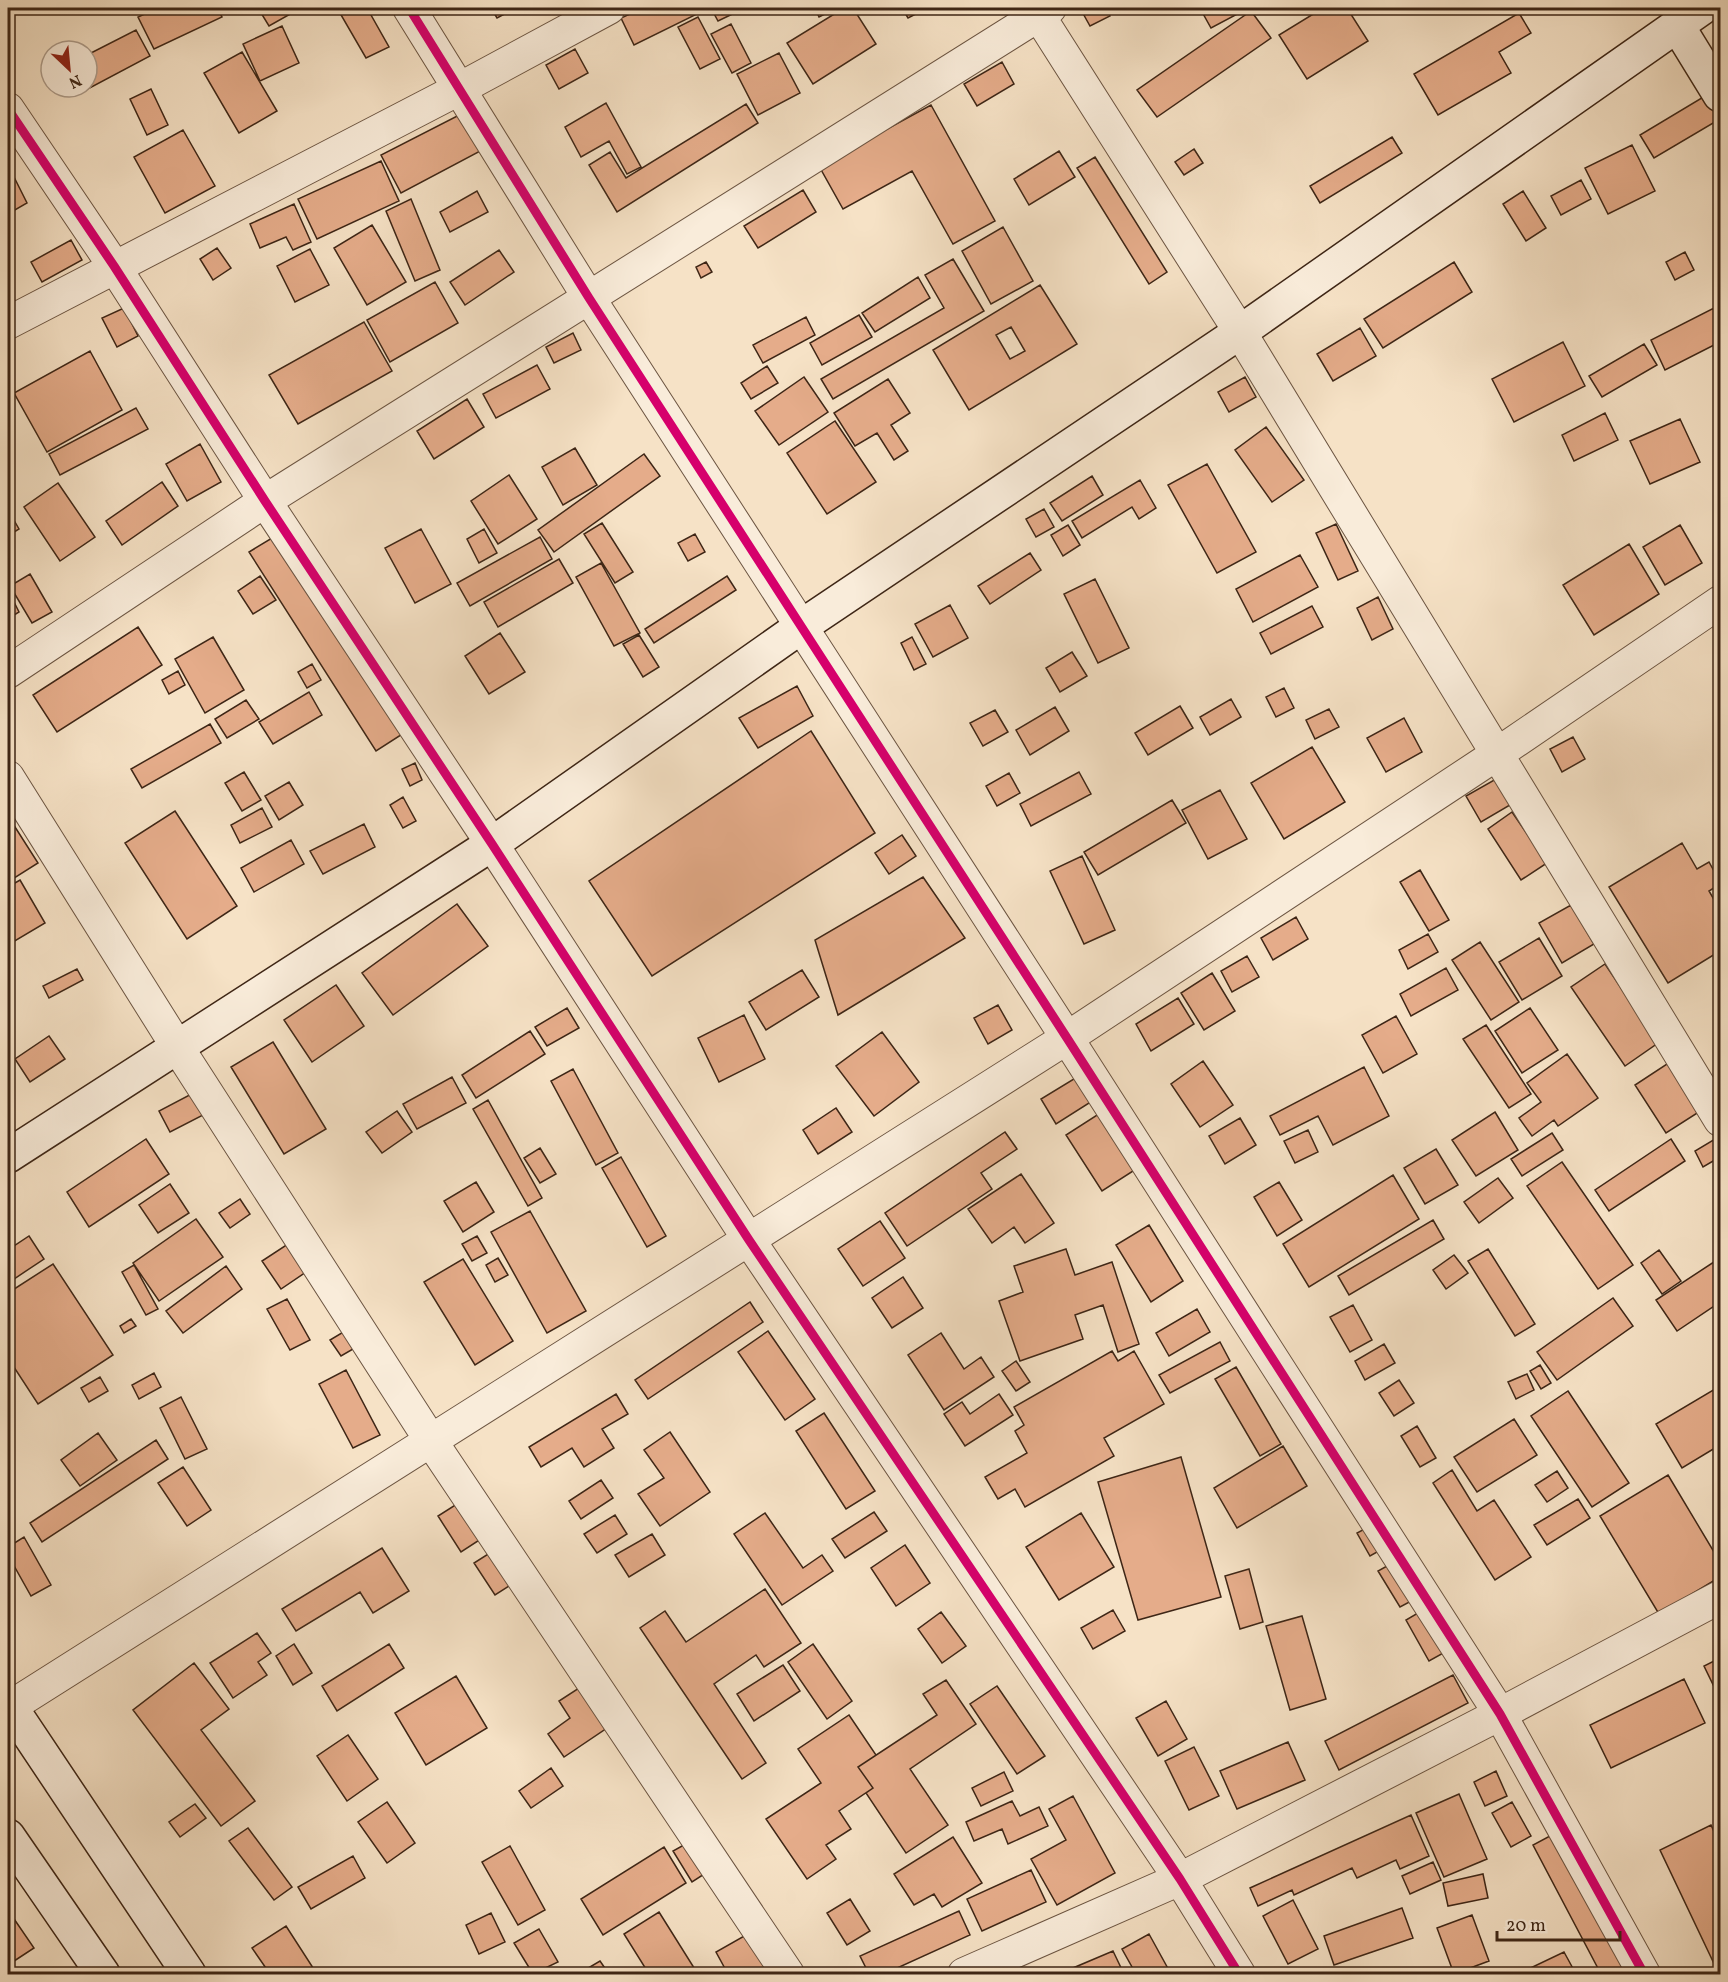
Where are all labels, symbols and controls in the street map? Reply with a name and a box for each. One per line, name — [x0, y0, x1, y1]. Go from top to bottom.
north arrow — [39, 39, 99, 99]
text: N — [64, 68, 85, 93]
scale bar — [1497, 1904, 1620, 1942]
text: 20 m — [1506, 1914, 1546, 1939]

